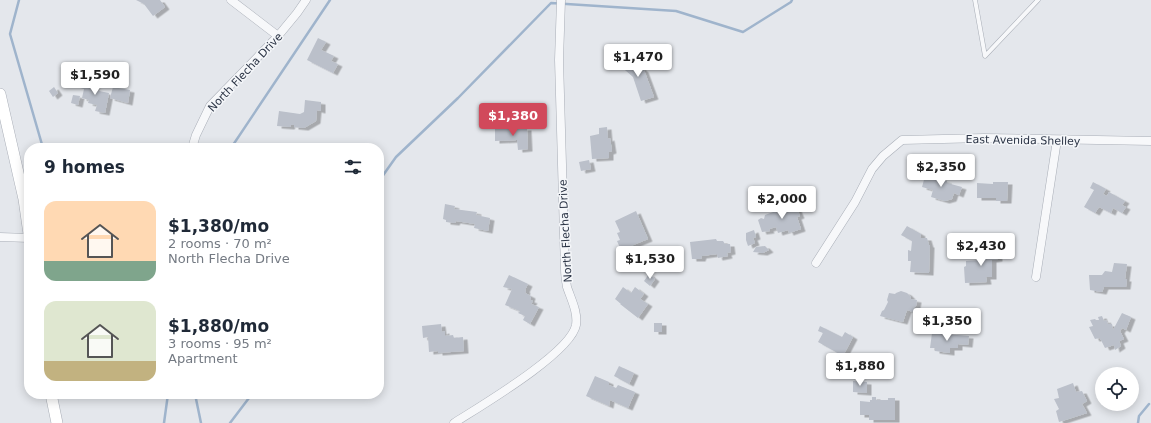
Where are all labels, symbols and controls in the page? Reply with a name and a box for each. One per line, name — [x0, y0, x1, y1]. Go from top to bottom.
street label: North Flecha Drive — [205, 30, 285, 114]
pin: $1,470 — [605, 44, 671, 78]
text: $1,470 — [613, 49, 663, 64]
pin: $1,590 — [62, 62, 128, 96]
text: $1,590 — [70, 67, 120, 82]
pin: $1,380 — [480, 103, 546, 137]
text: $1,380 — [488, 108, 538, 123]
street label: East Avenida Shelley — [966, 133, 1081, 148]
pin: $2,350 — [908, 154, 974, 188]
icon: filters — [342, 156, 364, 178]
text: 9 homes — [44, 157, 125, 177]
text: $2,350 — [916, 159, 966, 174]
street label: North Flecha Drive — [556, 179, 575, 283]
pin: $2,000 — [749, 186, 815, 220]
text: $2,000 — [757, 191, 807, 206]
text: $1,380/mo — [168, 216, 269, 236]
icon: home — [76, 217, 124, 265]
pin: $2,430 — [948, 233, 1014, 267]
text: 2 rooms · 70 m² — [168, 236, 272, 251]
text: $2,430 — [956, 238, 1006, 253]
pin: $1,530 — [617, 246, 683, 280]
text: North Flecha Drive — [168, 251, 290, 266]
text: $1,530 — [625, 251, 675, 266]
pin: $1,350 — [914, 308, 980, 342]
text: $1,350 — [922, 313, 972, 328]
text: $1,880/mo — [168, 316, 269, 336]
icon: home — [76, 317, 124, 365]
text: 3 rooms · 95 m² — [168, 336, 272, 351]
text: Apartment — [168, 351, 238, 366]
pin: $1,880 — [827, 353, 893, 387]
text: $1,880 — [835, 358, 885, 373]
map controls — [1095, 367, 1139, 411]
button: locate — [1095, 367, 1139, 411]

